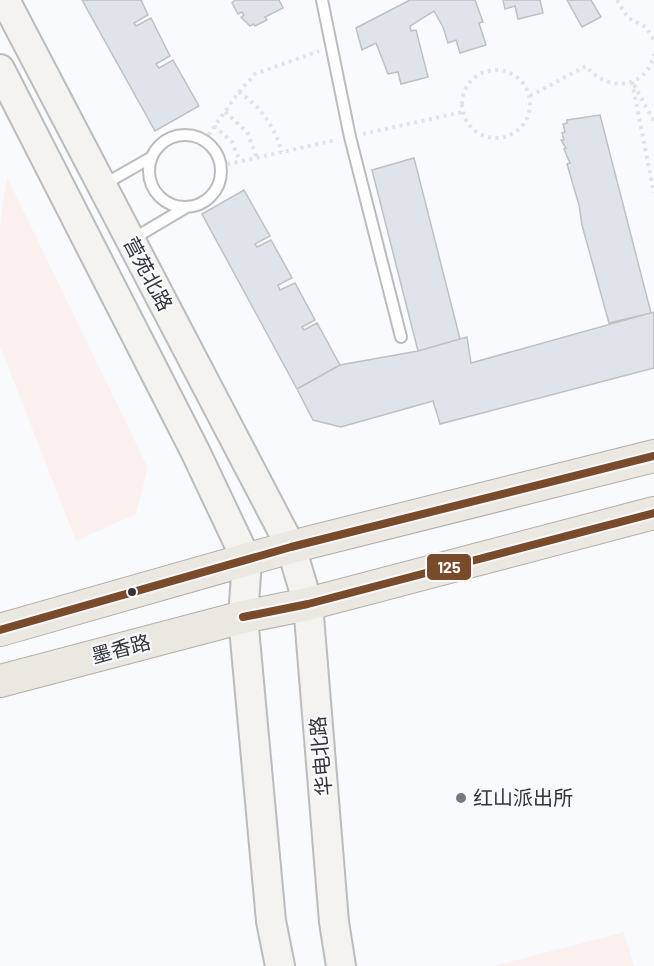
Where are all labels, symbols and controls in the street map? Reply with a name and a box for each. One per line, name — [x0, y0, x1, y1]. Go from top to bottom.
street label: 营苑北路 — [120, 233, 178, 314]
line badge: 125 — [426, 553, 472, 581]
text: 125 — [437, 557, 461, 576]
unlabelled marker — [126, 586, 138, 598]
street label: 墨香路 — [89, 629, 153, 667]
street label: 华电北路 — [305, 715, 335, 797]
place label: 红山派出所 — [473, 785, 573, 809]
marker: 红山派出所 — [454, 791, 468, 805]

